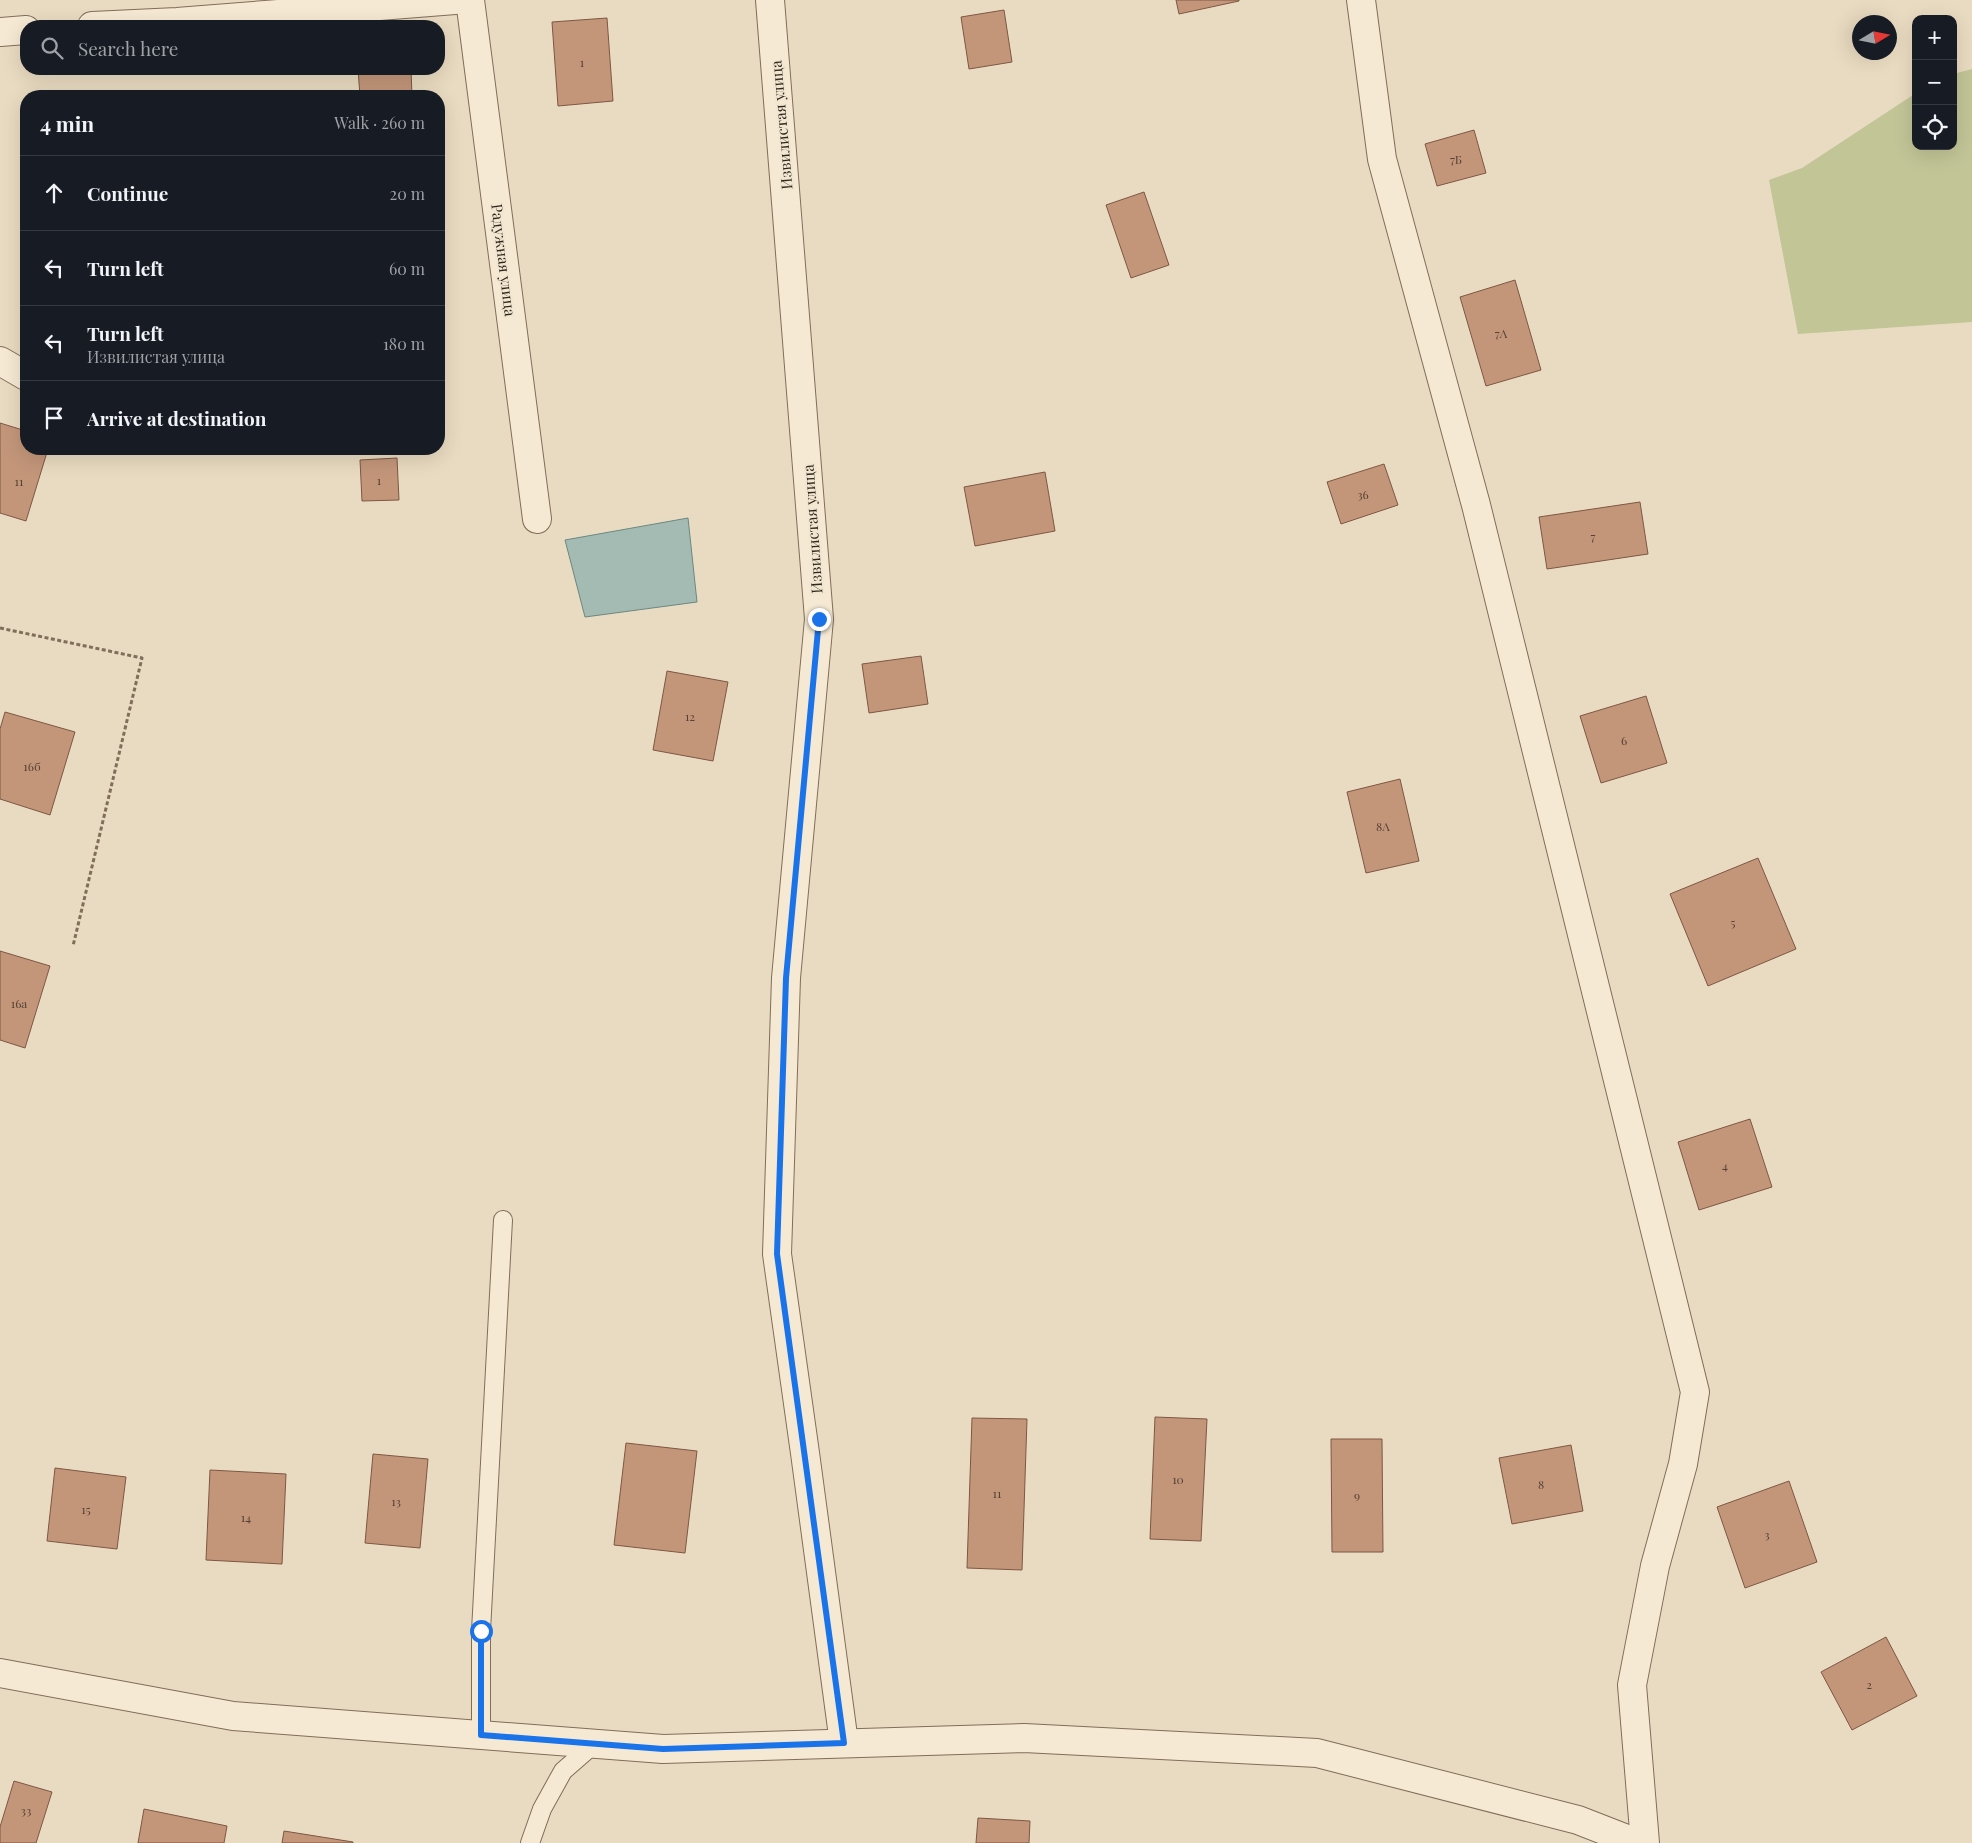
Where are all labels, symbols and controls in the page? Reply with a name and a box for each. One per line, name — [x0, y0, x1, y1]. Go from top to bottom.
north arrow — [1852, 15, 1897, 60]
map controls — [1912, 15, 1957, 150]
button: + — [1912, 15, 1957, 60]
search box — [20, 20, 445, 75]
icon: search — [38, 34, 66, 62]
text: Search here — [78, 35, 178, 61]
house number: 1 — [580, 54, 585, 70]
street label: Извилистая улица — [765, 59, 797, 190]
button: − — [1912, 60, 1957, 105]
button: locate — [1912, 105, 1957, 150]
text: 4 min — [40, 109, 94, 137]
text: Walk · 260 m — [334, 112, 425, 133]
house number: 7Б — [1450, 151, 1462, 167]
icon: ahead — [40, 179, 68, 207]
text: Continue — [87, 180, 168, 206]
text: 20 m — [390, 183, 425, 204]
street label: Радужная улица — [487, 203, 521, 318]
icon: left — [40, 254, 68, 282]
text: Turn left — [87, 255, 164, 281]
text: 60 m — [389, 258, 425, 279]
text: Turn left — [87, 320, 164, 346]
house number: 7А — [1495, 325, 1508, 341]
icon: left — [40, 329, 68, 357]
text: 180 m — [383, 333, 425, 354]
text: Извилистая улица — [87, 346, 225, 367]
icon: arrive — [40, 404, 68, 432]
text: Arrive at destination — [87, 405, 267, 431]
street label: Извилистая улица — [797, 463, 826, 594]
house number: 1 — [377, 472, 382, 488]
house number: 11 — [15, 473, 24, 489]
house number: 36 — [1357, 486, 1369, 502]
house number: 7 — [1591, 528, 1596, 544]
route end — [808, 608, 831, 631]
house number: 12 — [685, 708, 695, 724]
house number: 6 — [1621, 732, 1627, 748]
house number: 16б — [23, 758, 41, 774]
house number: 8А — [1376, 818, 1390, 834]
house number: 5 — [1731, 914, 1736, 930]
house number: 16а — [11, 995, 27, 1011]
house number: 4 — [1722, 1157, 1728, 1173]
house number: 10 — [1172, 1471, 1184, 1487]
house number: 8 — [1538, 1476, 1544, 1492]
house number: 11 — [993, 1485, 1002, 1501]
house number: 9 — [1354, 1487, 1360, 1503]
house number: 13 — [391, 1493, 401, 1509]
house number: 15 — [81, 1501, 91, 1517]
house number: 14 — [241, 1509, 251, 1525]
house number: 3 — [1764, 1526, 1770, 1542]
route start — [470, 1620, 493, 1643]
house number: 2 — [1866, 1676, 1872, 1692]
house number: 33 — [21, 1802, 31, 1818]

